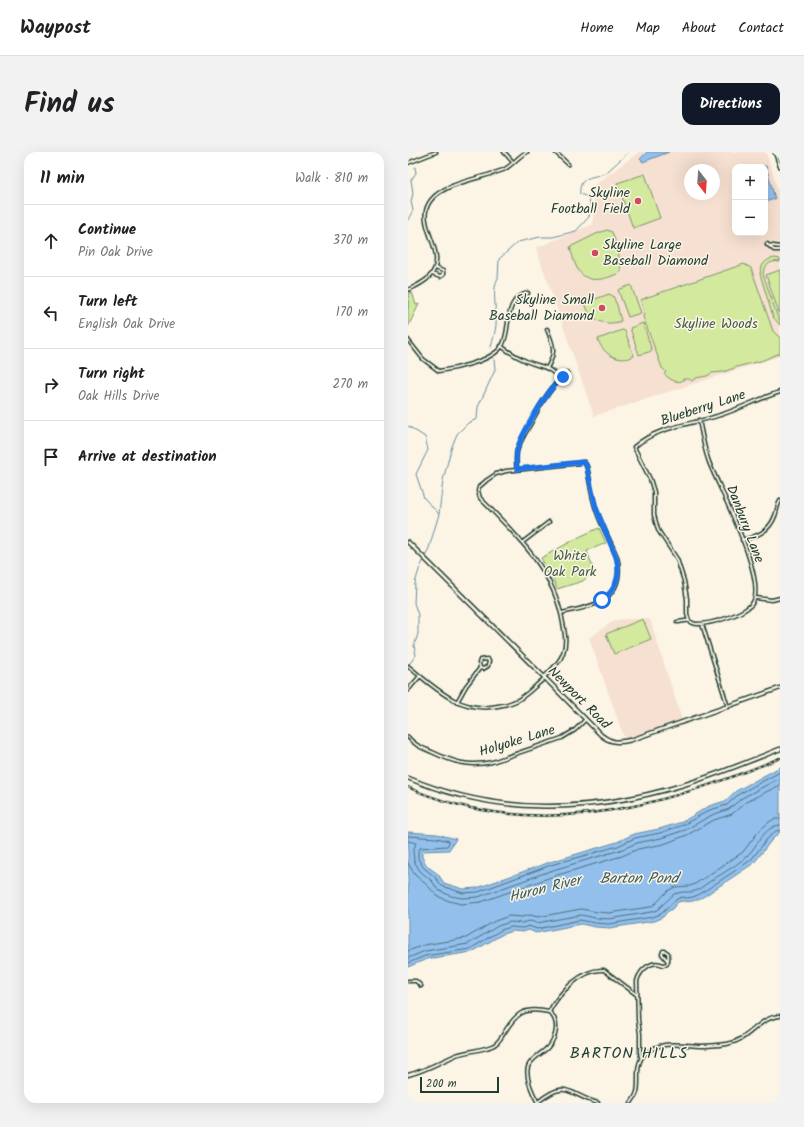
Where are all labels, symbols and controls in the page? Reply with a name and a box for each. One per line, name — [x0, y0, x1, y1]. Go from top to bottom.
text: Waypost — [20, 13, 91, 43]
text: Home — [580, 17, 614, 39]
text: Map — [636, 17, 660, 39]
text: About — [682, 17, 716, 39]
text: Contact — [738, 17, 784, 39]
text: Find us — [24, 82, 115, 127]
button: Directions — [682, 83, 780, 125]
north arrow — [684, 164, 720, 200]
map controls — [732, 164, 768, 236]
button: + — [732, 164, 768, 200]
text: 11 min — [40, 165, 85, 192]
text: Walk · 810 m — [295, 168, 368, 189]
place label: Skyline Football Field — [551, 182, 631, 220]
marker: Skyline Football Field — [633, 196, 643, 206]
button: − — [732, 200, 768, 236]
text: Continue — [78, 218, 136, 242]
icon: ahead — [40, 230, 62, 252]
text: 370 m — [333, 230, 368, 251]
place label: Skyline Large Baseball Diamond — [603, 234, 709, 272]
text: Pin Oak Drive — [78, 242, 153, 263]
marker: Skyline Large Baseball Diamond — [590, 248, 600, 258]
place label: Skyline Small Baseball Diamond — [489, 289, 595, 327]
text: Turn left — [78, 290, 138, 314]
icon: left — [40, 302, 62, 324]
text: 170 m — [336, 302, 368, 323]
marker: Skyline Small Baseball Diamond — [597, 303, 607, 313]
park label: Skyline Woods — [674, 313, 758, 335]
text: English Oak Drive — [78, 314, 175, 335]
text: Turn right — [78, 362, 145, 386]
route end — [554, 368, 572, 386]
icon: right — [40, 374, 62, 396]
text: 270 m — [332, 374, 368, 395]
street label: Blueberry Lane — [658, 384, 749, 432]
text: Oak Hills Drive — [78, 386, 159, 407]
text: Arrive at destination — [78, 445, 217, 469]
icon: arrive — [40, 446, 62, 468]
street label: Danbury Lane — [720, 482, 770, 567]
park label: White Oak Park — [544, 545, 597, 583]
route start — [593, 591, 611, 609]
street label: Newport Road — [542, 661, 616, 735]
street label: Holyoke Lane — [476, 719, 558, 763]
water label: Barton Pond — [600, 867, 682, 891]
water label: Huron River — [506, 868, 586, 910]
district label: BARTON HILLS — [570, 1041, 688, 1066]
scale bar — [420, 1075, 499, 1094]
text: 200 m — [426, 1075, 457, 1093]

